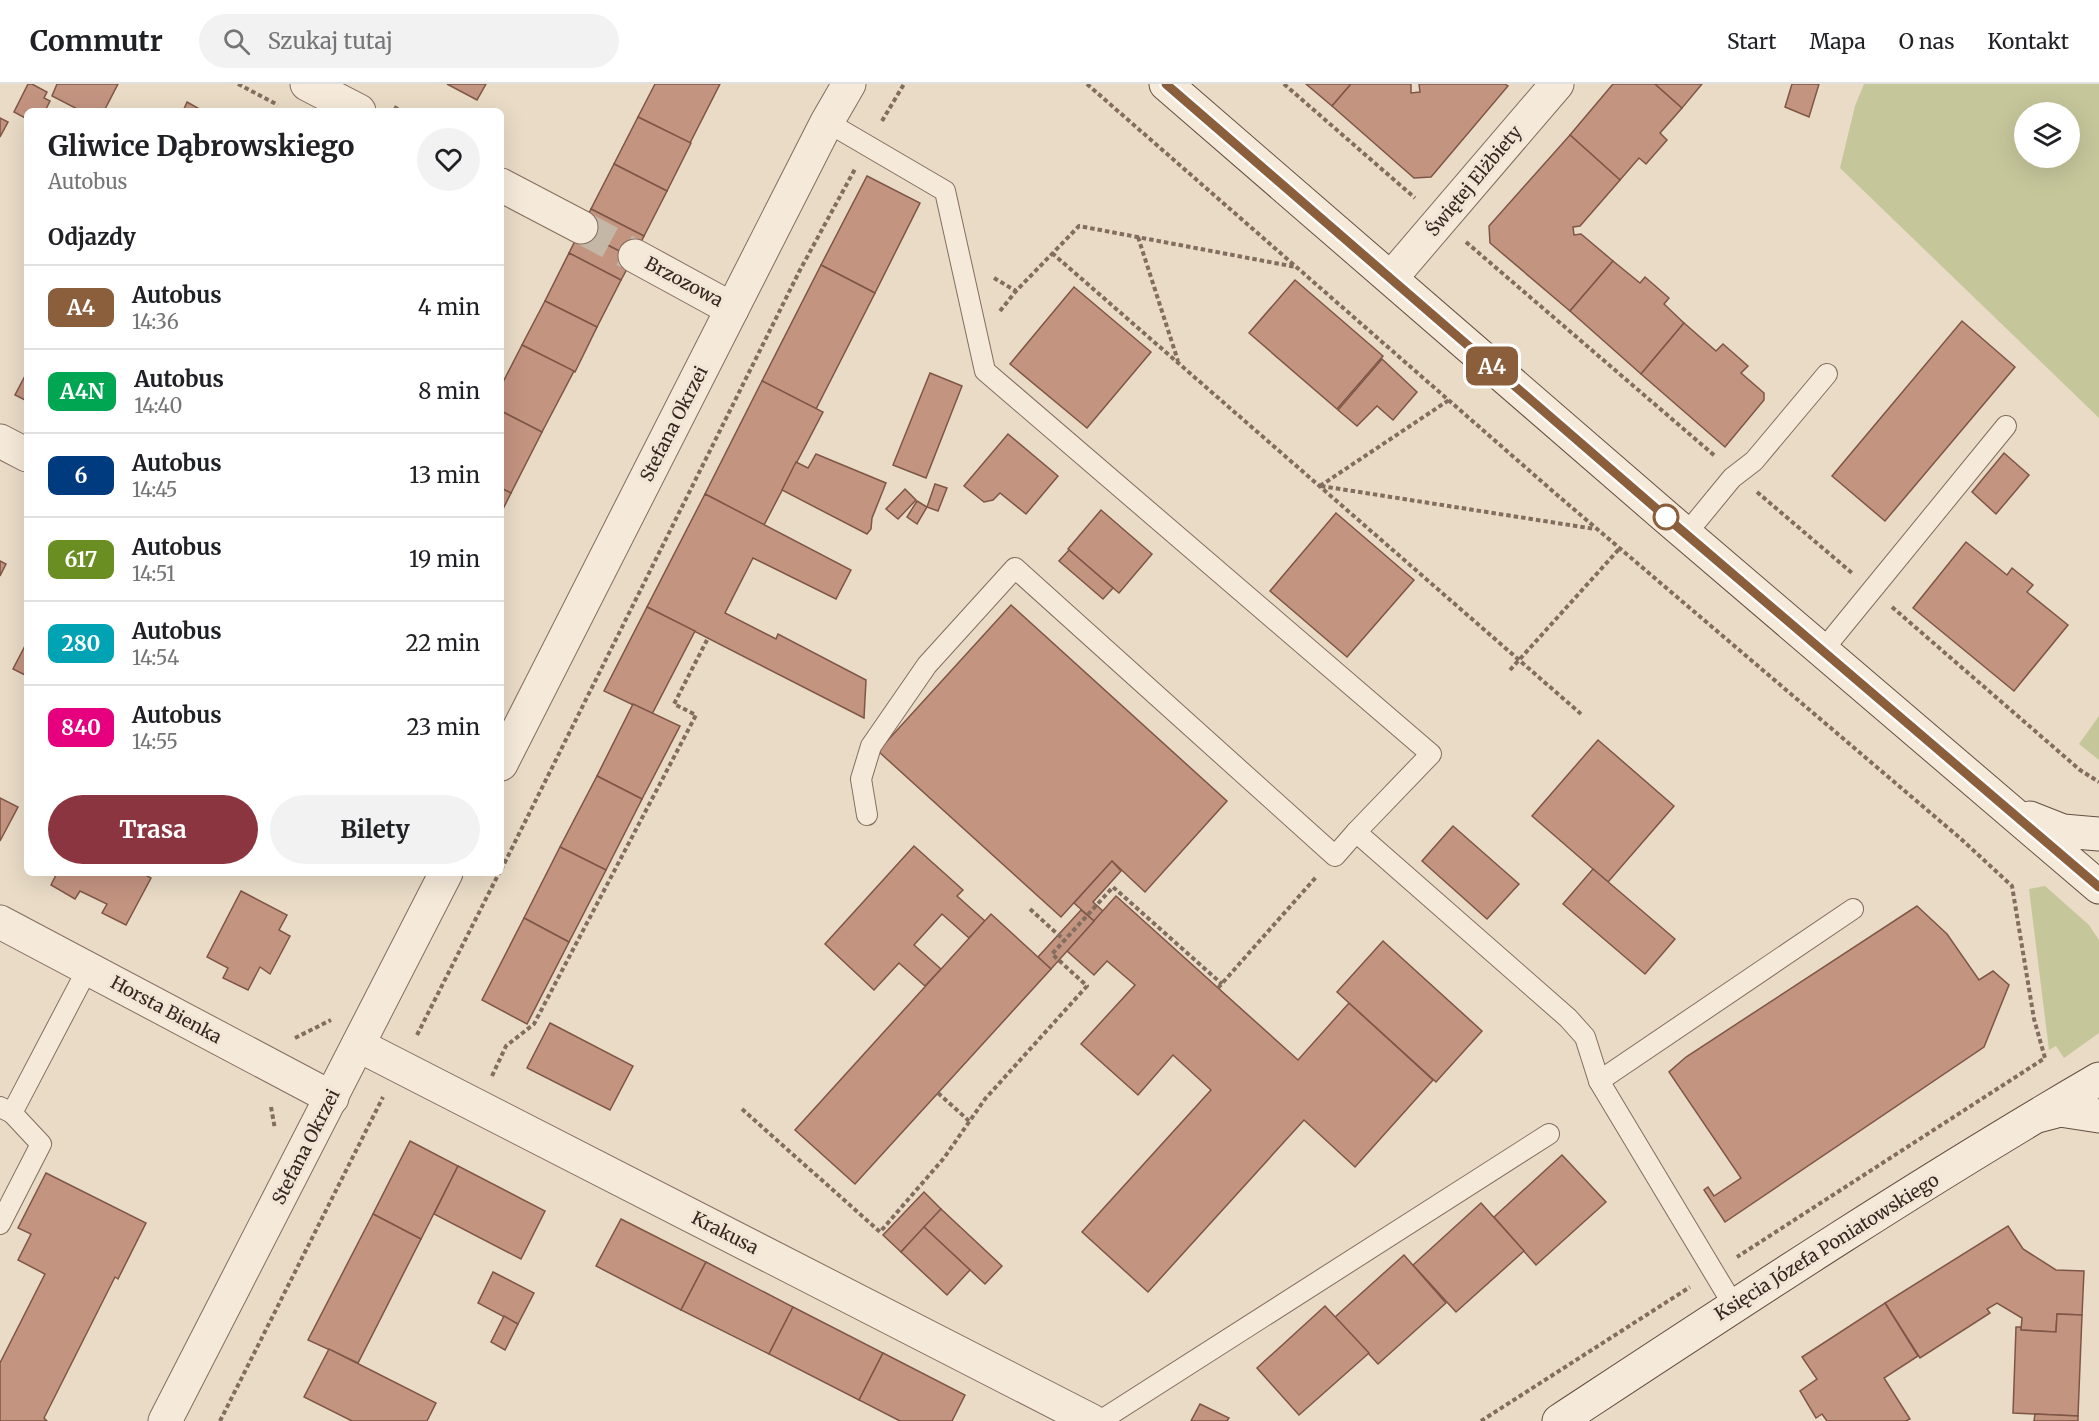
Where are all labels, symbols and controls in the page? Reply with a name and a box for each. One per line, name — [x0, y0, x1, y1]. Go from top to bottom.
search box — [199, 14, 619, 68]
text: Commutr — [30, 23, 163, 59]
icon: search — [220, 25, 253, 58]
text: Szukaj tutaj — [268, 27, 393, 55]
text: Start — [1727, 28, 1776, 55]
text: Mapa — [1809, 28, 1866, 55]
text: O nas — [1899, 28, 1954, 55]
text: Kontakt — [1987, 28, 2069, 55]
map controls — [2014, 102, 2080, 168]
button: layers — [2014, 102, 2080, 168]
street label: Świętej Elżbiety — [1421, 120, 1527, 241]
text: Gliwice Dąbrowskiego — [48, 128, 355, 164]
button: heart — [417, 128, 480, 191]
text: Autobus — [48, 169, 127, 194]
text: Odjazdy — [48, 223, 136, 251]
street label: Brzozowa — [641, 251, 728, 312]
text: Autobus — [132, 281, 222, 309]
text: 4 min — [418, 293, 480, 321]
text: A4 — [67, 294, 95, 321]
text: 14:36 — [132, 309, 179, 334]
line badge: A4 — [1465, 346, 1519, 386]
text: A4 — [1478, 353, 1506, 380]
street label: Stefana Okrzei — [635, 362, 713, 485]
text: Autobus — [134, 365, 224, 393]
text: 8 min — [418, 377, 480, 405]
text: A4N — [60, 378, 104, 405]
text: 14:40 — [134, 393, 182, 418]
text: Autobus — [132, 449, 222, 477]
text: 13 min — [409, 461, 480, 489]
text: 6 — [75, 462, 87, 489]
text: 14:45 — [132, 477, 177, 502]
unlabelled marker — [1653, 504, 1679, 530]
text: Autobus — [132, 533, 222, 561]
text: 19 min — [409, 545, 480, 573]
text: 617 — [65, 546, 97, 573]
text: 14:51 — [132, 561, 175, 586]
text: Autobus — [132, 617, 222, 645]
text: 22 min — [406, 629, 480, 657]
text: 280 — [62, 630, 101, 657]
text: 14:54 — [132, 645, 179, 670]
text: Autobus — [132, 701, 222, 729]
text: 23 min — [406, 713, 480, 741]
text: 840 — [61, 714, 101, 741]
text: 14:55 — [132, 729, 178, 754]
button: Trasa — [48, 795, 258, 864]
button: Bilety — [270, 795, 480, 864]
street label: Horsta Bienka — [107, 971, 226, 1049]
street label: Stefana Okrzei — [267, 1085, 345, 1208]
street label: Księcia Józefa Poniatowskiego — [1710, 1168, 1943, 1325]
street label: Krakusa — [688, 1206, 763, 1259]

